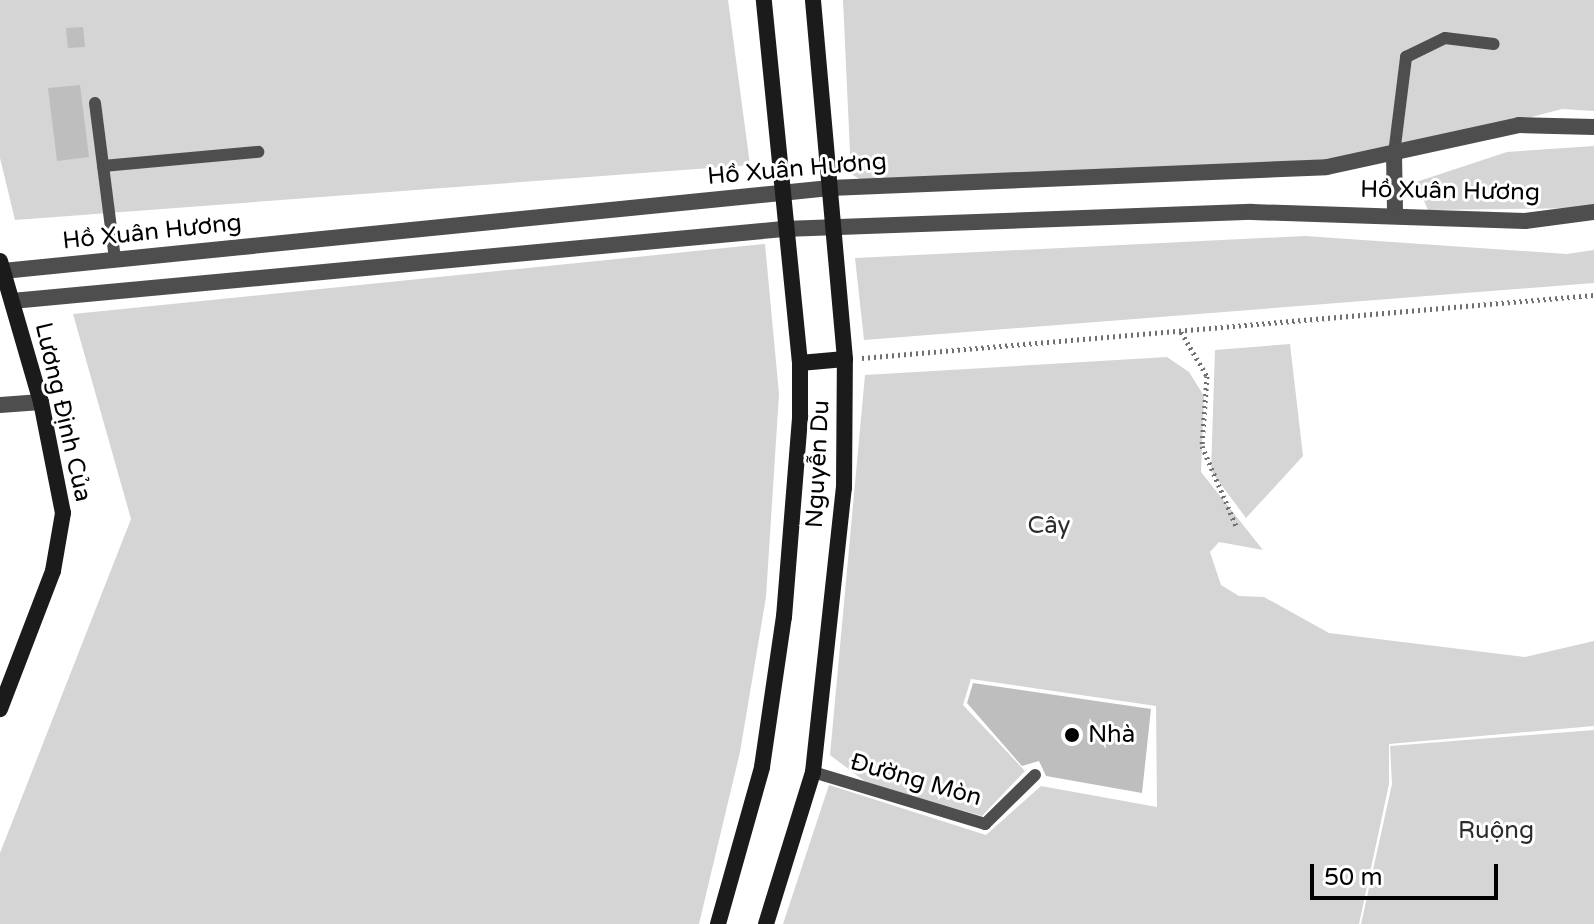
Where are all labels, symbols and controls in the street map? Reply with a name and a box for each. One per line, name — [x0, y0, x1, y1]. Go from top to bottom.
street label: Hồ Xuân Hương — [706, 147, 888, 191]
street label: Hồ Xuân Hương — [1360, 175, 1540, 207]
street label: Hồ Xuân Hương — [61, 208, 243, 256]
street label: Lương Định Của — [28, 320, 98, 504]
street label: Nguyễn Du — [800, 399, 836, 529]
park label: Cây — [1028, 512, 1070, 540]
place label: Nhà — [1088, 721, 1135, 749]
marker: Nhà — [1063, 726, 1081, 744]
street label: Đường Mòn — [847, 747, 985, 813]
park label: Ruộng — [1458, 817, 1534, 845]
scale bar — [1314, 848, 1502, 898]
text: 50 m — [1324, 863, 1382, 892]

